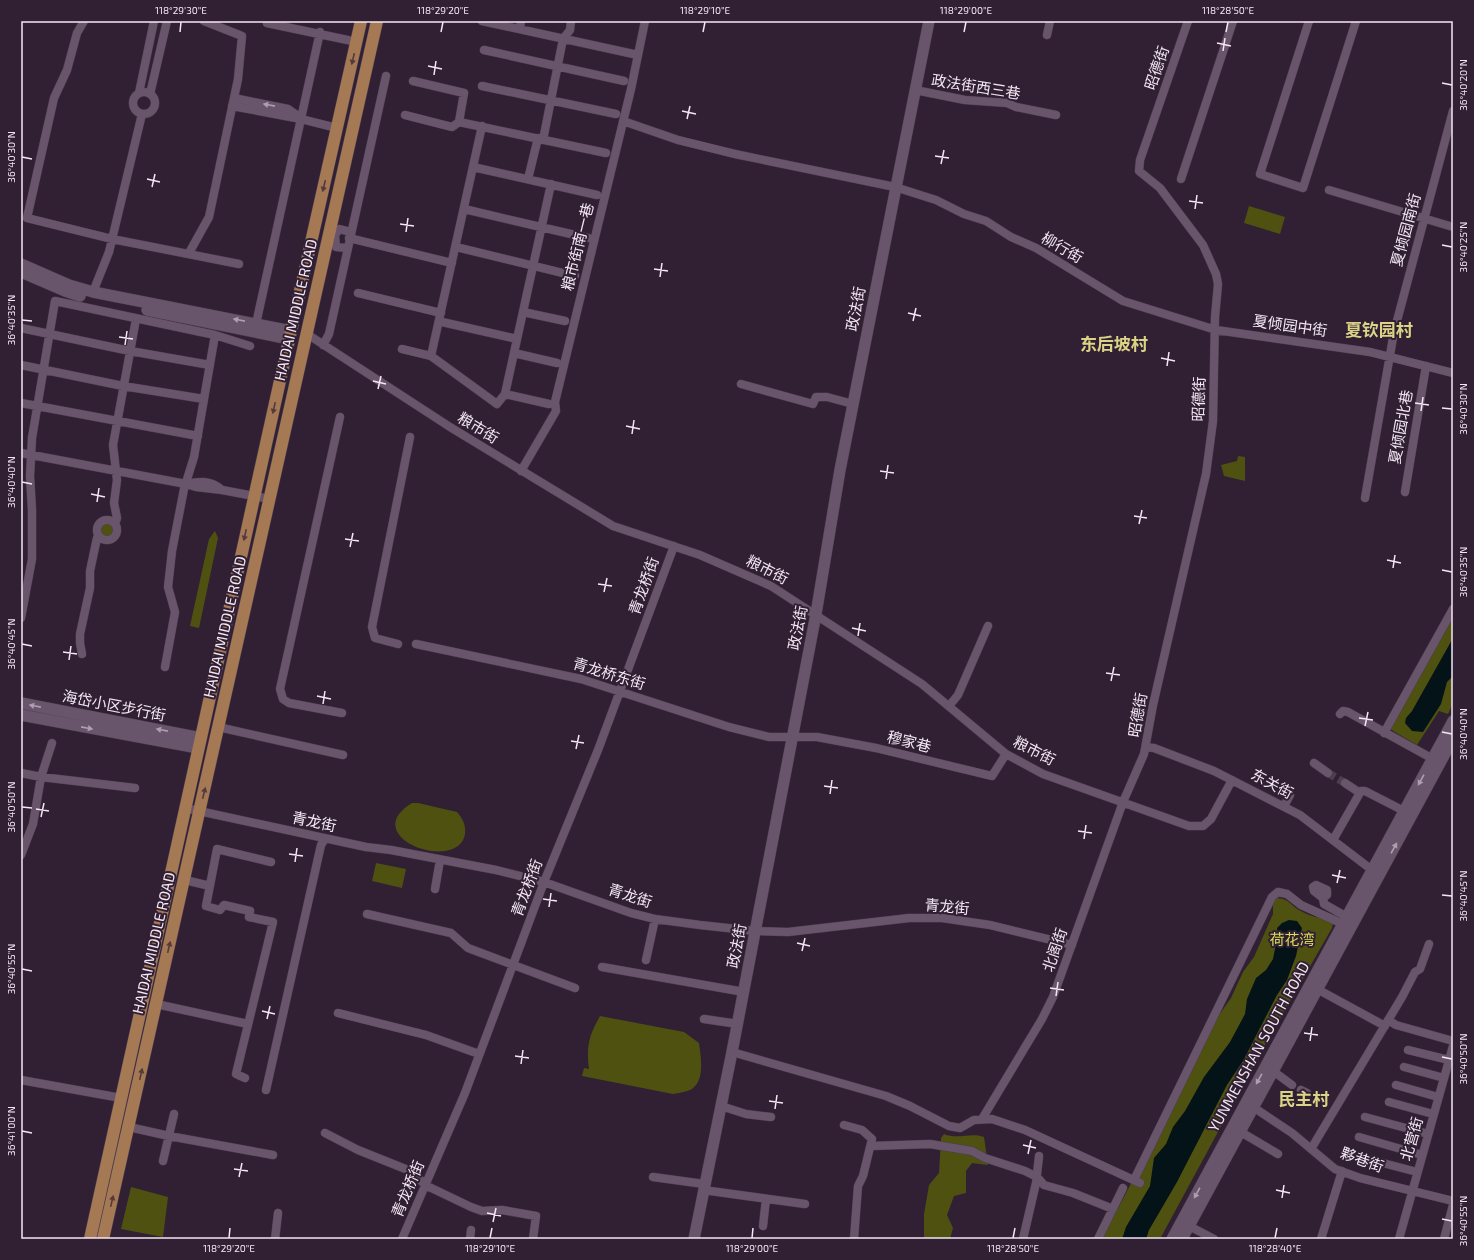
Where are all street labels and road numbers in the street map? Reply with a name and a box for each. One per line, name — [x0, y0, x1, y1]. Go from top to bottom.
street label: 昭德街 — [1140, 43, 1172, 92]
street label: 政法街西三巷 — [930, 70, 1022, 102]
street label: 夏倾园南街 — [1387, 191, 1423, 268]
street label: 粮市街南一巷 — [557, 201, 597, 293]
street label: 柳行街 — [1039, 228, 1086, 266]
street label: HAIDAI MIDDLE ROAD — [270, 237, 320, 382]
street label: 政法街 — [842, 285, 868, 333]
street label: 夏倾园中街 — [1252, 311, 1329, 339]
street label: 昭德街 — [1188, 376, 1208, 422]
street label: 夏倾园北巷 — [1385, 388, 1415, 465]
street label: 粮市街 — [455, 408, 502, 446]
street label: 粮市街 — [743, 551, 792, 587]
street label: HAIDAI MIDDLE ROAD — [199, 554, 249, 699]
street label: 青龙桥街 — [624, 554, 662, 617]
street label: 政法街 — [784, 604, 810, 652]
street label: 青龙桥东街 — [571, 653, 648, 693]
street label: 海岱小区步行街 — [61, 686, 167, 724]
street label: 昭德街 — [1124, 691, 1150, 739]
street label: 穆家巷 — [885, 727, 933, 755]
street label: 粮市街 — [1010, 732, 1059, 768]
street label: 东关街 — [1248, 765, 1297, 802]
street label: 青龙街 — [290, 808, 338, 835]
street label: 青龙桥街 — [507, 856, 545, 919]
street label: HAIDAI MIDDLE ROAD — [128, 870, 178, 1015]
street label: 青龙街 — [606, 880, 654, 911]
street label: 青龙街 — [924, 895, 970, 917]
street label: 政法街 — [723, 922, 749, 970]
street label: 北阁街 — [1038, 925, 1070, 974]
street label: YUNMENSHAN SOUTH ROAD — [1204, 958, 1313, 1135]
street label: 北营街 — [1396, 1115, 1426, 1163]
street label: 夥巷街 — [1338, 1143, 1387, 1175]
street label: 青龙桥街 — [387, 1157, 427, 1220]

